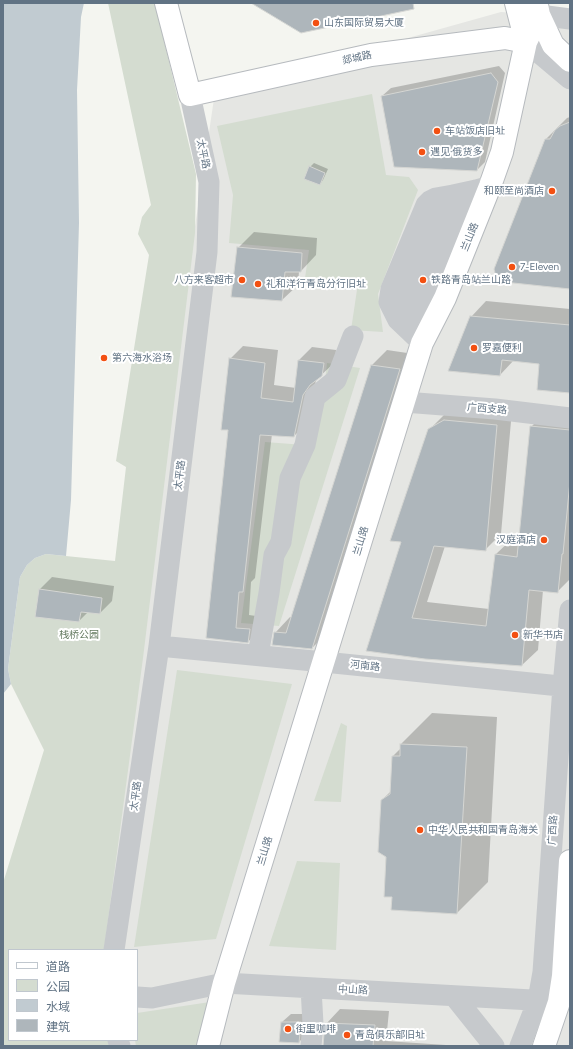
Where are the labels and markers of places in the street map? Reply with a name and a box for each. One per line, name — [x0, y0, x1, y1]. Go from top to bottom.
place label: 山东国际贸易大厦 — [324, 17, 404, 29]
marker: 山东国际贸易大厦 — [311, 18, 321, 28]
place label: 车站饭店旧址 — [445, 125, 505, 137]
marker: 车站饭店旧址 — [432, 126, 442, 136]
place label: 遇见·俄货多 — [430, 146, 483, 158]
marker: 遇见·俄货多 — [417, 147, 427, 157]
place label: 和颐至尚酒店 — [484, 185, 544, 197]
marker: 和颐至尚酒店 — [547, 186, 557, 196]
place label: 7-Eleven — [520, 261, 559, 273]
marker: 7-Eleven — [507, 262, 517, 272]
place label: 八方来客超市 — [174, 274, 234, 286]
place label: 铁路青岛站兰山路 — [431, 274, 511, 286]
marker: 八方来客超市 — [237, 275, 247, 285]
marker: 铁路青岛站兰山路 — [418, 275, 428, 285]
place label: 礼和洋行青岛分行旧址 — [266, 278, 366, 290]
marker: 礼和洋行青岛分行旧址 — [253, 279, 263, 289]
place label: 罗嘉便利 — [482, 342, 522, 354]
marker: 罗嘉便利 — [469, 343, 479, 353]
place label: 第六海水浴场 — [112, 352, 172, 364]
marker: 第六海水浴场 — [99, 353, 109, 363]
place label: 汉庭酒店 — [496, 534, 536, 546]
marker: 汉庭酒店 — [539, 535, 549, 545]
place label: 新华书店 — [523, 629, 563, 641]
marker: 新华书店 — [510, 630, 520, 640]
place label: 中华人民共和国青岛海关 — [428, 824, 538, 836]
marker: 中华人民共和国青岛海关 — [415, 825, 425, 835]
place label: 街里咖啡 — [296, 1023, 336, 1035]
marker: 街里咖啡 — [283, 1024, 293, 1034]
place label: 青岛俱乐部旧址 — [355, 1029, 425, 1041]
marker: 青岛俱乐部旧址 — [342, 1030, 352, 1040]

